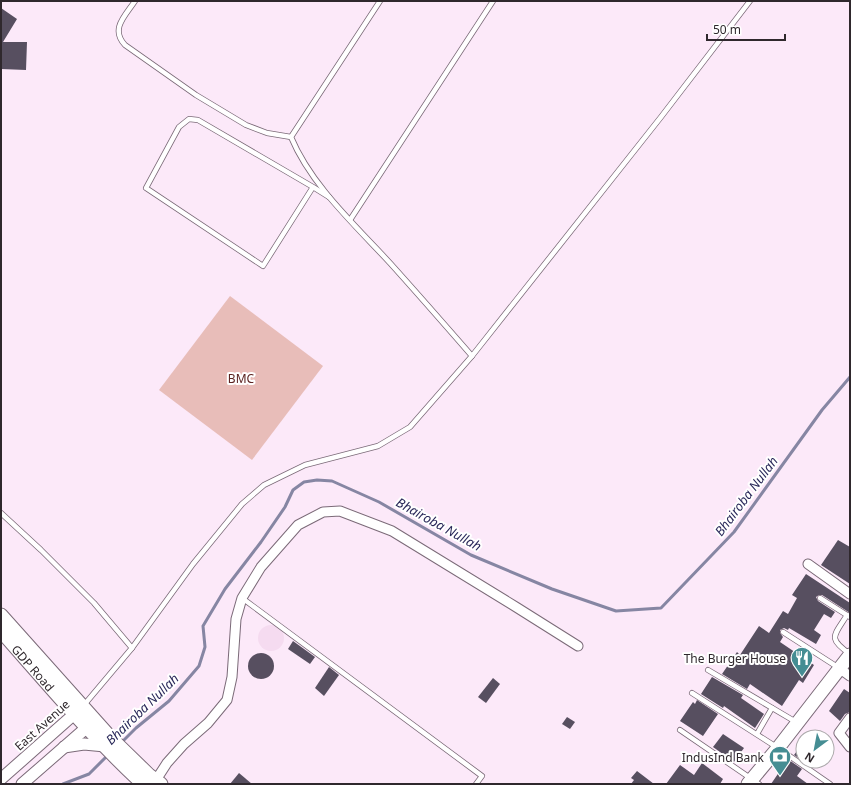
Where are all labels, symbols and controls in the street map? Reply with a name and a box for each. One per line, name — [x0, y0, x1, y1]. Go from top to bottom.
scale bar — [707, 16, 785, 42]
text: 50 m — [713, 21, 741, 38]
park label: BMC — [228, 370, 255, 387]
water label: Bhairoba Nullah — [710, 453, 782, 539]
water label: Bhairoba Nullah — [393, 493, 485, 555]
street label: GDP Road — [8, 641, 58, 695]
restaurant icon: The Burger House — [789, 645, 815, 678]
place label: The Burger House — [684, 650, 786, 667]
water label: Bhairoba Nullah — [102, 670, 182, 748]
street label: East Avenue — [11, 696, 73, 754]
north arrow — [795, 729, 835, 769]
bank icon: IndusInd Bank — [767, 744, 793, 777]
place label: IndusInd Bank — [682, 749, 765, 766]
text: N — [802, 749, 817, 767]

